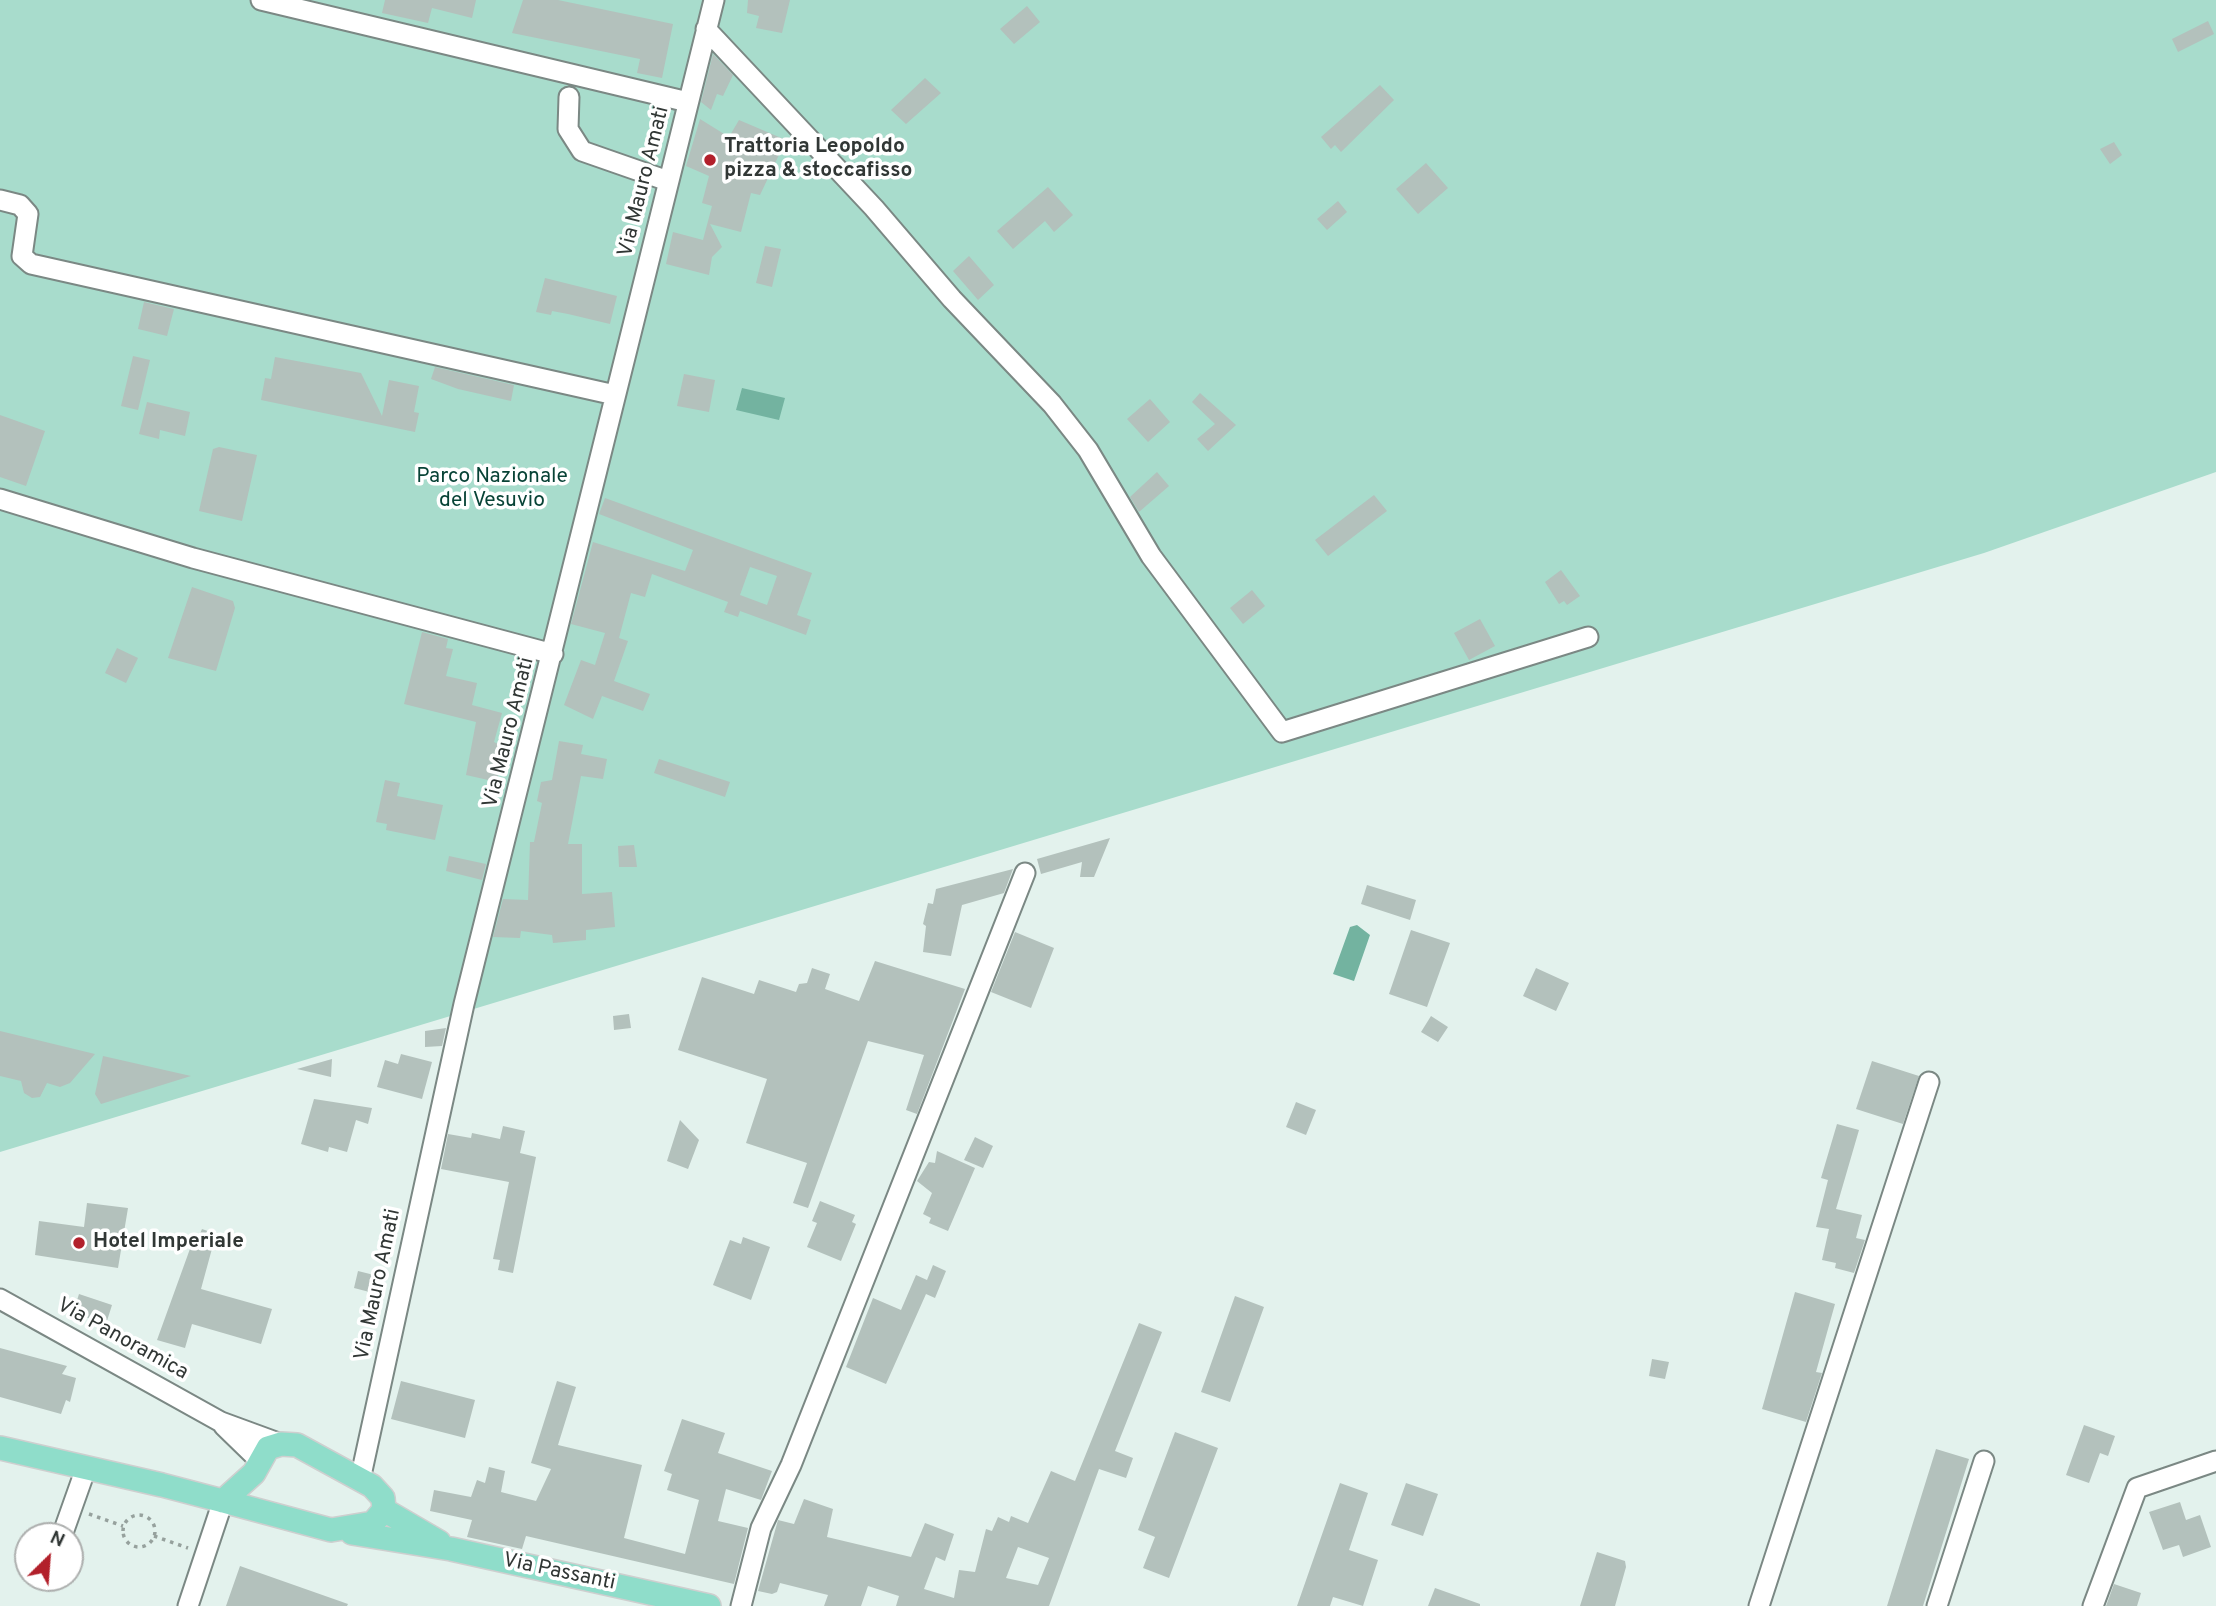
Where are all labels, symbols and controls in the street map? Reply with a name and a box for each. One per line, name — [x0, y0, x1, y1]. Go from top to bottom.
street label: Via Mauro Amati — [614, 104, 676, 260]
place label: Trattoria Leopoldo pizza & stoccafisso — [724, 135, 912, 185]
marker: Trattoria Leopoldo pizza & stoccafisso — [702, 152, 718, 168]
park label: Parco Nazionale del Vesuvio — [416, 465, 568, 515]
street label: Via Mauro Amati — [479, 655, 541, 811]
street label: Via Mauro Amati — [351, 1207, 407, 1363]
place label: Hotel Imperiale — [93, 1230, 244, 1256]
marker: Hotel Imperiale — [71, 1235, 87, 1251]
street label: Via Panoramica — [52, 1293, 192, 1387]
north arrow — [14, 1522, 84, 1592]
text: N — [46, 1526, 68, 1554]
street label: Via Passanti — [501, 1549, 617, 1597]

